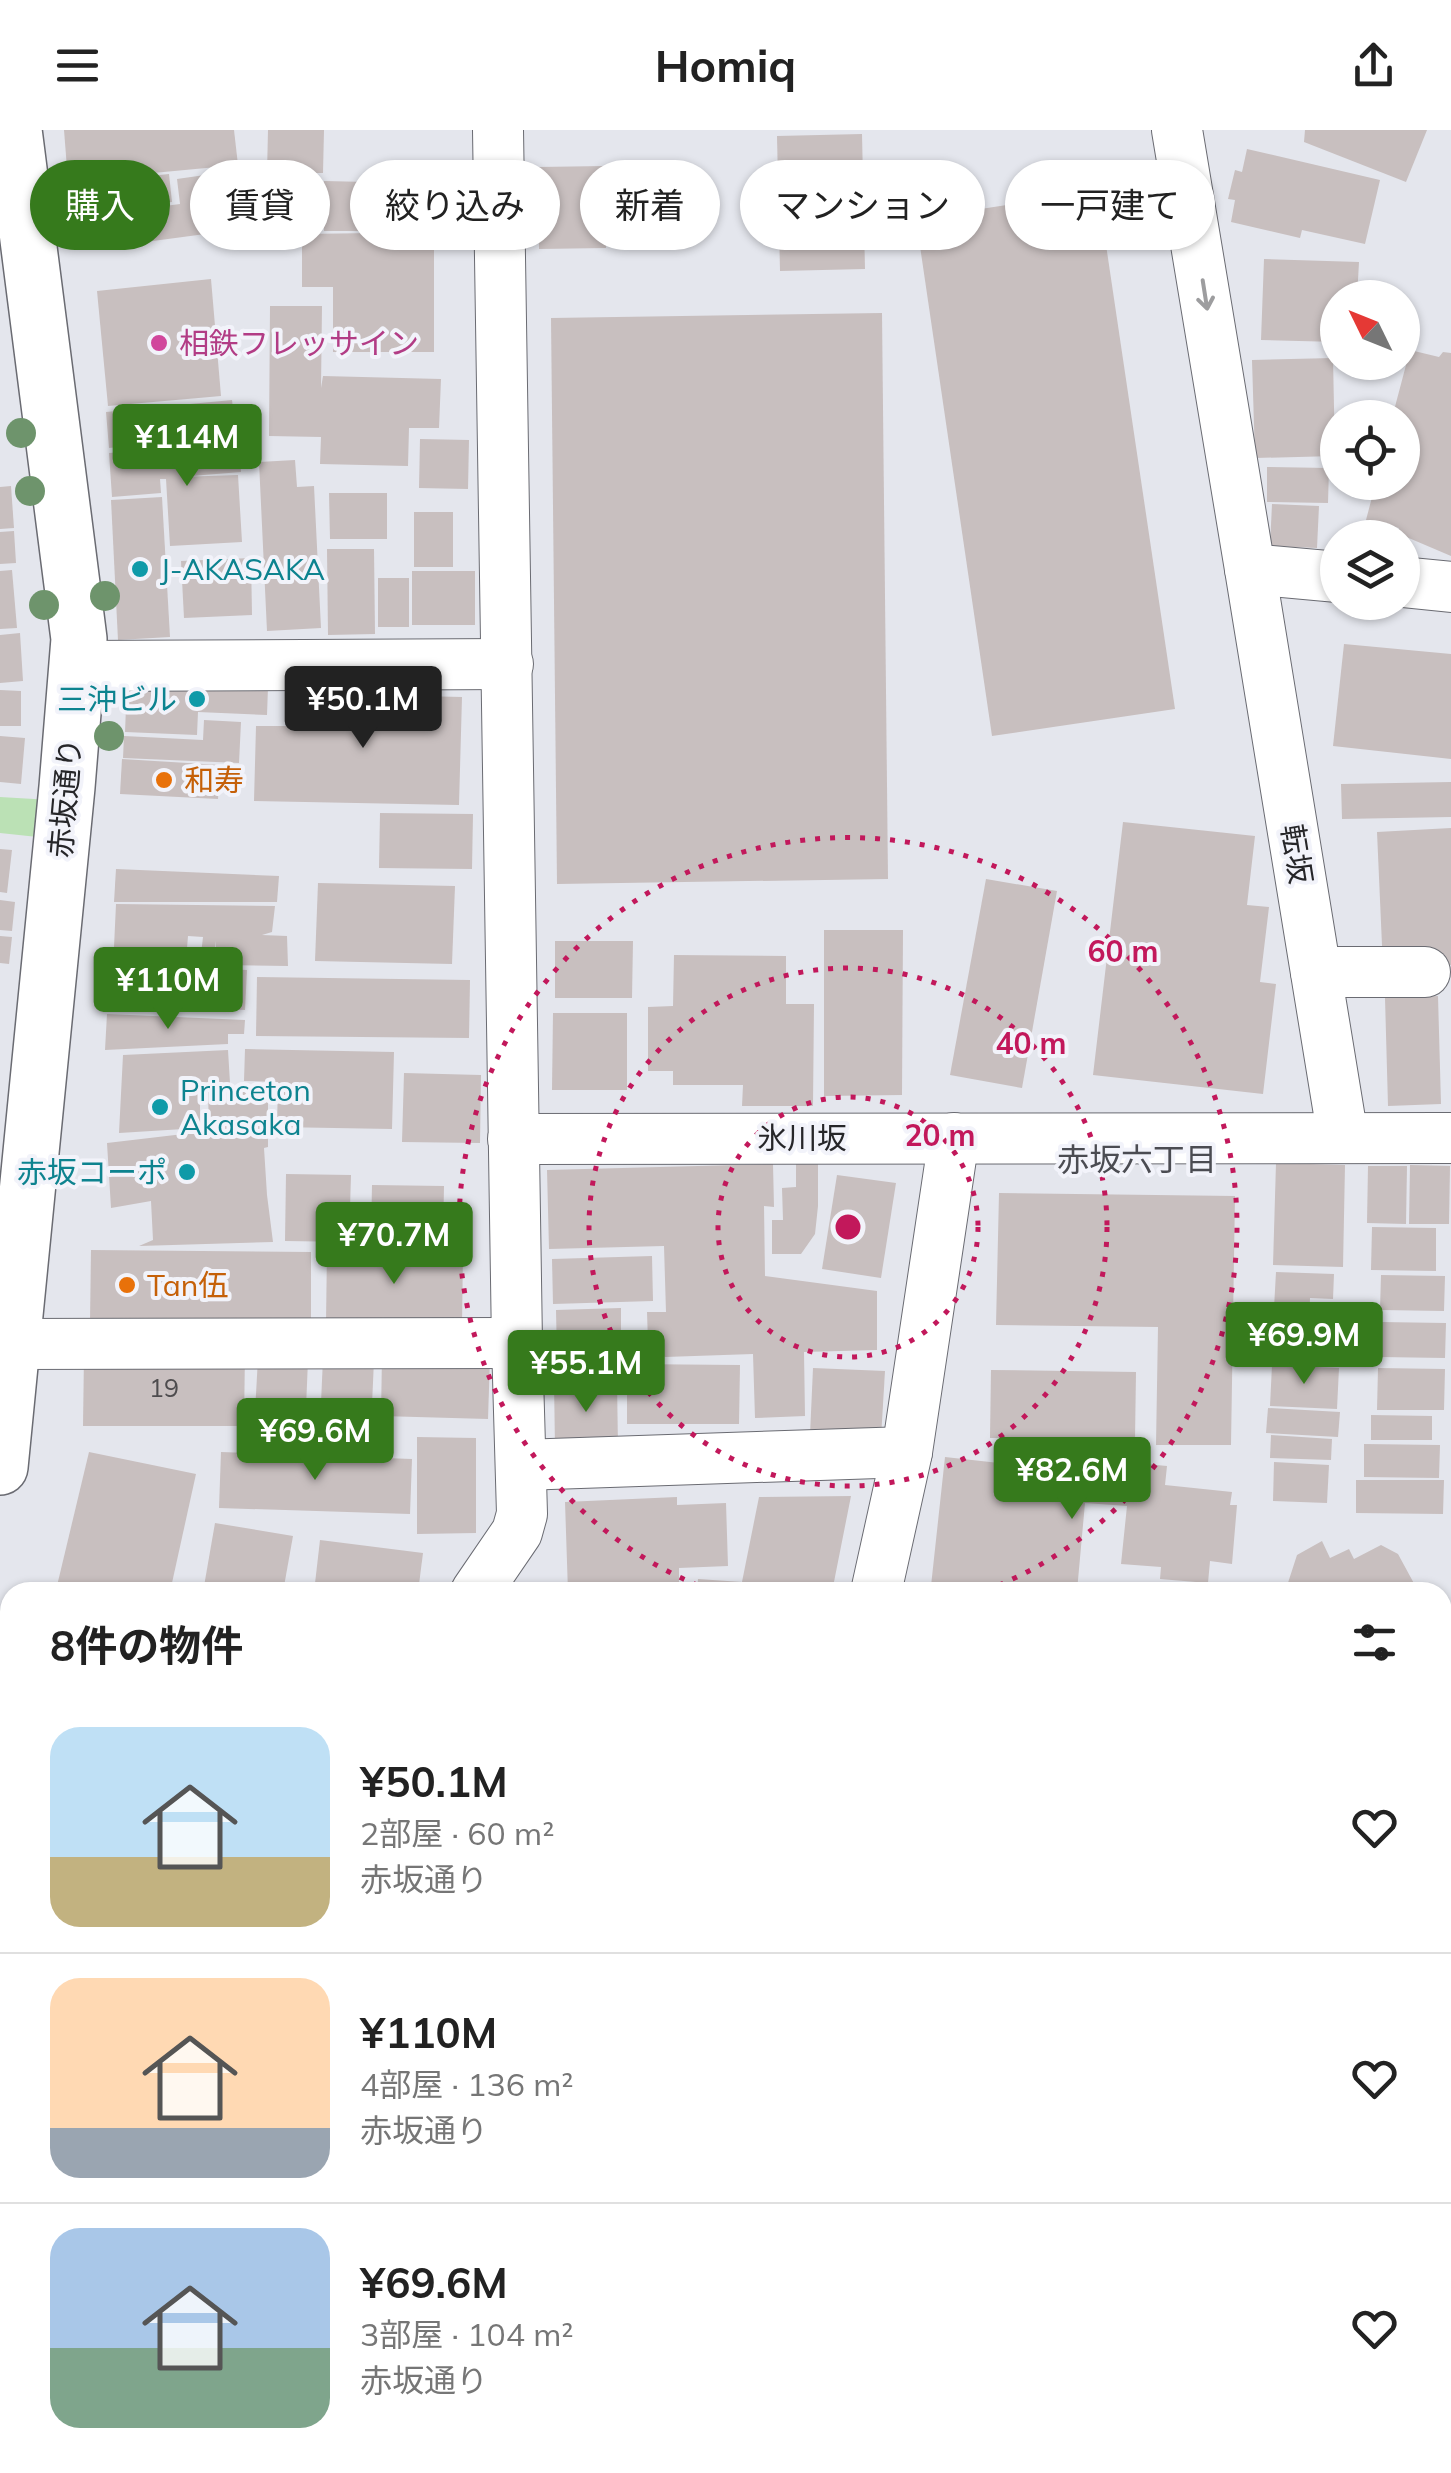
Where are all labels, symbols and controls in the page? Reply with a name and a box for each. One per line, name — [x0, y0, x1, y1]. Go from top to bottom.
text: Homiq — [655, 37, 796, 93]
icon: menu — [50, 38, 105, 93]
icon: share — [1346, 38, 1401, 93]
chip: 購入 — [30, 160, 170, 250]
chip: 賃貸 — [190, 160, 330, 250]
chip: 絞り込み — [350, 160, 560, 250]
chip: 新着 — [580, 160, 720, 250]
chip: マンション — [740, 160, 985, 250]
chip: 一戸建て — [1005, 160, 1215, 250]
one-way arrow — [1196, 279, 1214, 311]
north arrow — [1320, 280, 1420, 380]
map controls — [1320, 280, 1420, 620]
place label: 相鉄フレッサイン — [179, 324, 419, 362]
marker: 相鉄フレッサイン — [148, 332, 170, 354]
button: locate — [1320, 400, 1420, 500]
pin: ¥114M — [117, 404, 257, 489]
text: ¥114M — [135, 416, 239, 456]
button: layers — [1320, 520, 1420, 620]
place label: J-AKASAKA — [160, 550, 325, 588]
marker: J-AKASAKA — [129, 558, 151, 580]
pin: ¥50.1M — [282, 666, 444, 751]
text: ¥50.1M — [307, 678, 419, 718]
place label: 三沖ビル — [57, 680, 177, 718]
marker: 三沖ビル — [186, 688, 208, 710]
street label: 赤坂通り — [41, 737, 89, 859]
place label: 和寿 — [184, 761, 244, 799]
marker: 和寿 — [153, 769, 175, 791]
street label: 転坂 — [1274, 821, 1320, 887]
text: 60 m — [1087, 932, 1159, 970]
pin: ¥110M — [98, 947, 238, 1032]
text: ¥110M — [116, 959, 220, 999]
text: 40 m — [995, 1024, 1067, 1062]
place label: Princeton Akasaka — [180, 1071, 311, 1143]
marker: Princeton Akasaka — [149, 1096, 171, 1118]
text: 20 m — [904, 1116, 976, 1154]
street label: 氷川坂 — [757, 1119, 847, 1157]
district label: 赤坂六丁目 — [1057, 1139, 1217, 1179]
place label: 赤坂コーポ — [17, 1153, 167, 1191]
marker: 赤坂コーポ — [176, 1161, 198, 1183]
pin: ¥70.7M — [313, 1202, 475, 1287]
centre of rings — [830, 1209, 866, 1245]
text: ¥70.7M — [338, 1214, 450, 1254]
place label: Tan伍 — [147, 1266, 228, 1304]
marker: Tan伍 — [116, 1274, 138, 1296]
pin: ¥69.9M — [1223, 1302, 1385, 1387]
text: ¥69.9M — [1248, 1314, 1360, 1354]
pin: ¥55.1M — [505, 1330, 667, 1415]
text: ¥55.1M — [530, 1342, 642, 1382]
house number: 19 — [149, 1372, 179, 1403]
pin: ¥69.6M — [234, 1398, 396, 1483]
text: ¥69.6M — [259, 1410, 371, 1450]
pin: ¥82.6M — [991, 1437, 1153, 1522]
text: ¥82.6M — [1016, 1449, 1128, 1489]
icon: filters — [1347, 1615, 1402, 1670]
text: 8件の物件 — [50, 1619, 243, 1672]
text: ¥50.1M — [360, 1755, 508, 1808]
icon: home — [130, 1767, 250, 1887]
icon: heart — [1347, 1800, 1402, 1855]
text: 2部屋 · 60 m² — [360, 1813, 554, 1853]
text: 赤坂通り — [360, 1859, 488, 1899]
text: ¥110M — [360, 2006, 497, 2059]
icon: home — [130, 2018, 250, 2138]
icon: heart — [1347, 2051, 1402, 2106]
text: 4部屋 · 136 m² — [360, 2064, 574, 2104]
text: 赤坂通り — [360, 2110, 488, 2150]
text: ¥69.6M — [360, 2256, 508, 2309]
icon: home — [130, 2268, 250, 2388]
icon: heart — [1347, 2301, 1402, 2356]
text: 3部屋 · 104 m² — [360, 2314, 574, 2354]
text: 赤坂通り — [360, 2360, 488, 2400]

